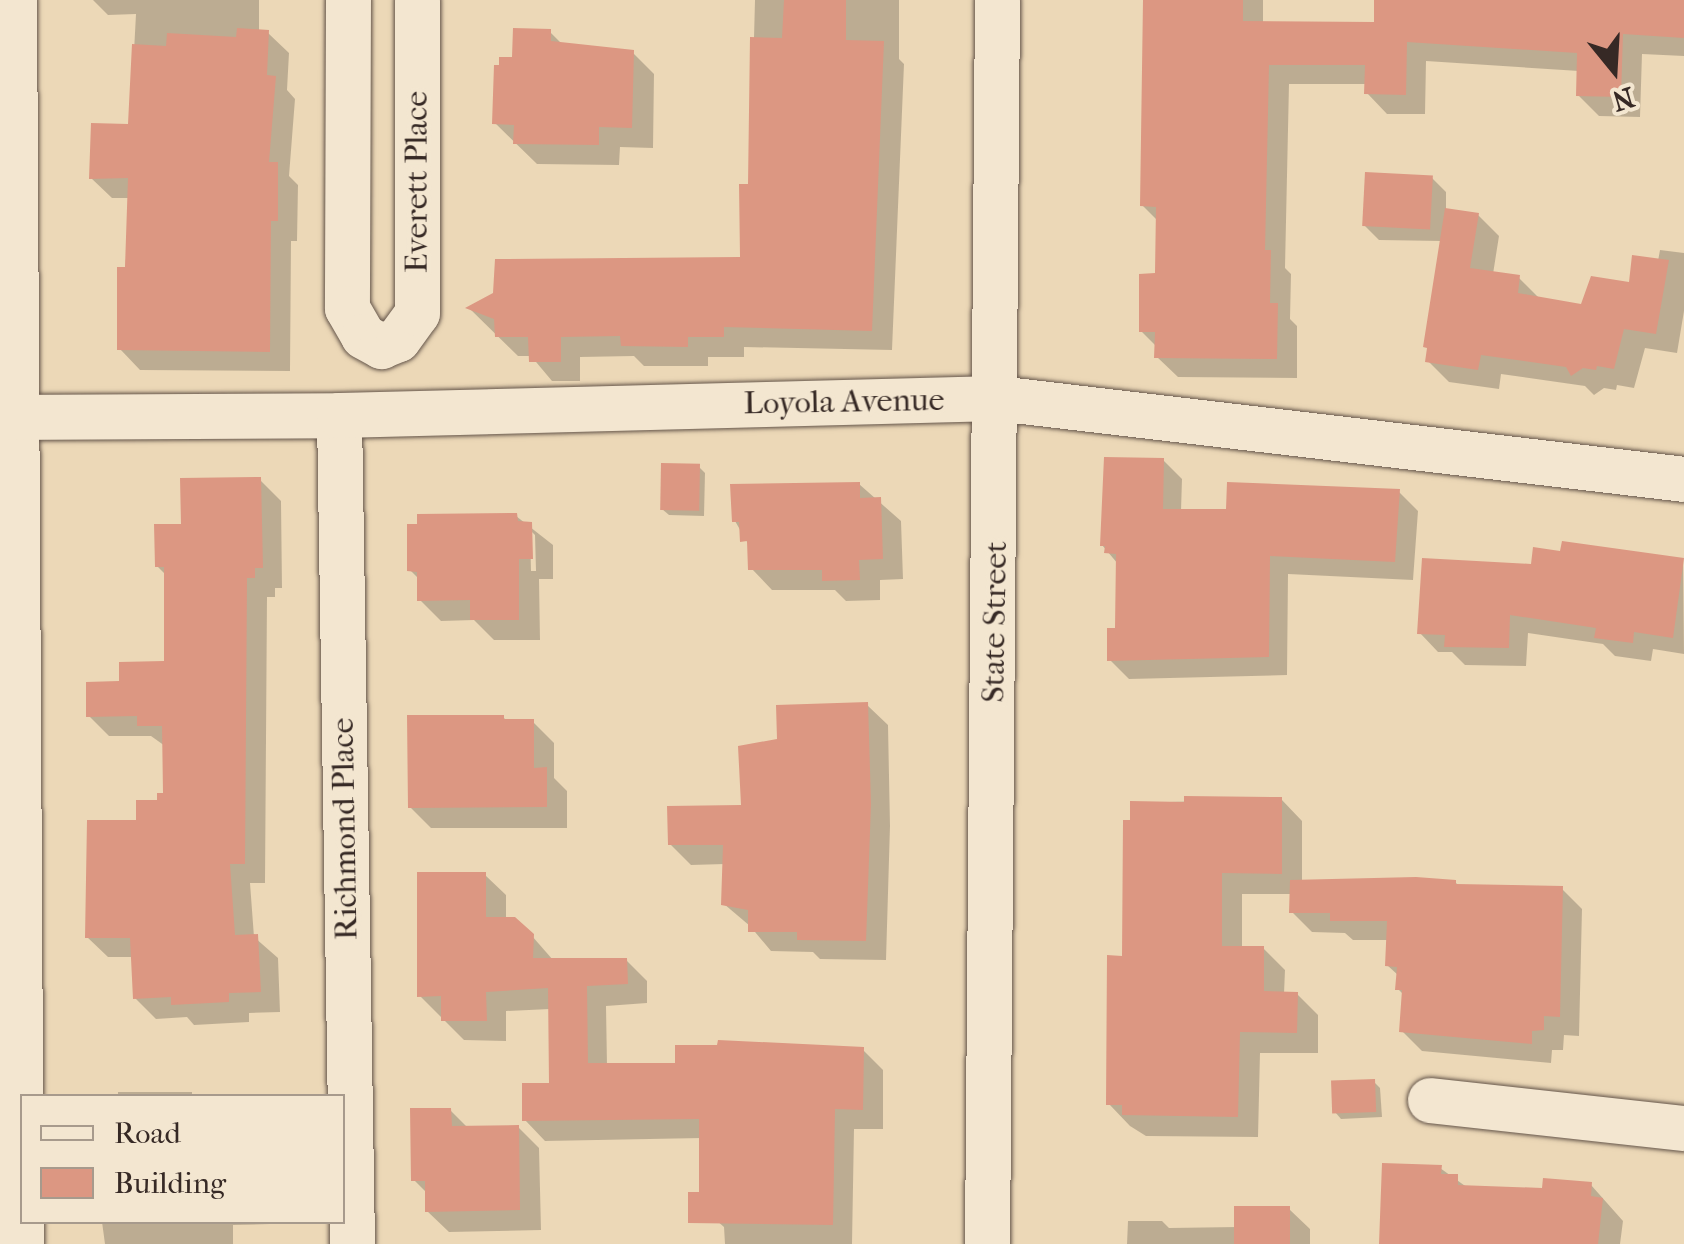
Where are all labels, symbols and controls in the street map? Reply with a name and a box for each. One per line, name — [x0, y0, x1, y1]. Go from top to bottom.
north arrow — [1564, 20, 1664, 120]
text: N — [1608, 80, 1639, 118]
street label: Everett Place — [398, 91, 436, 273]
street label: Loyola Avenue — [743, 381, 945, 423]
street label: State Street — [974, 541, 1016, 703]
street label: Richmond Place — [324, 717, 366, 941]
legend — [20, 1094, 345, 1224]
text: Road — [114, 1116, 181, 1151]
text: Building — [114, 1166, 226, 1201]

